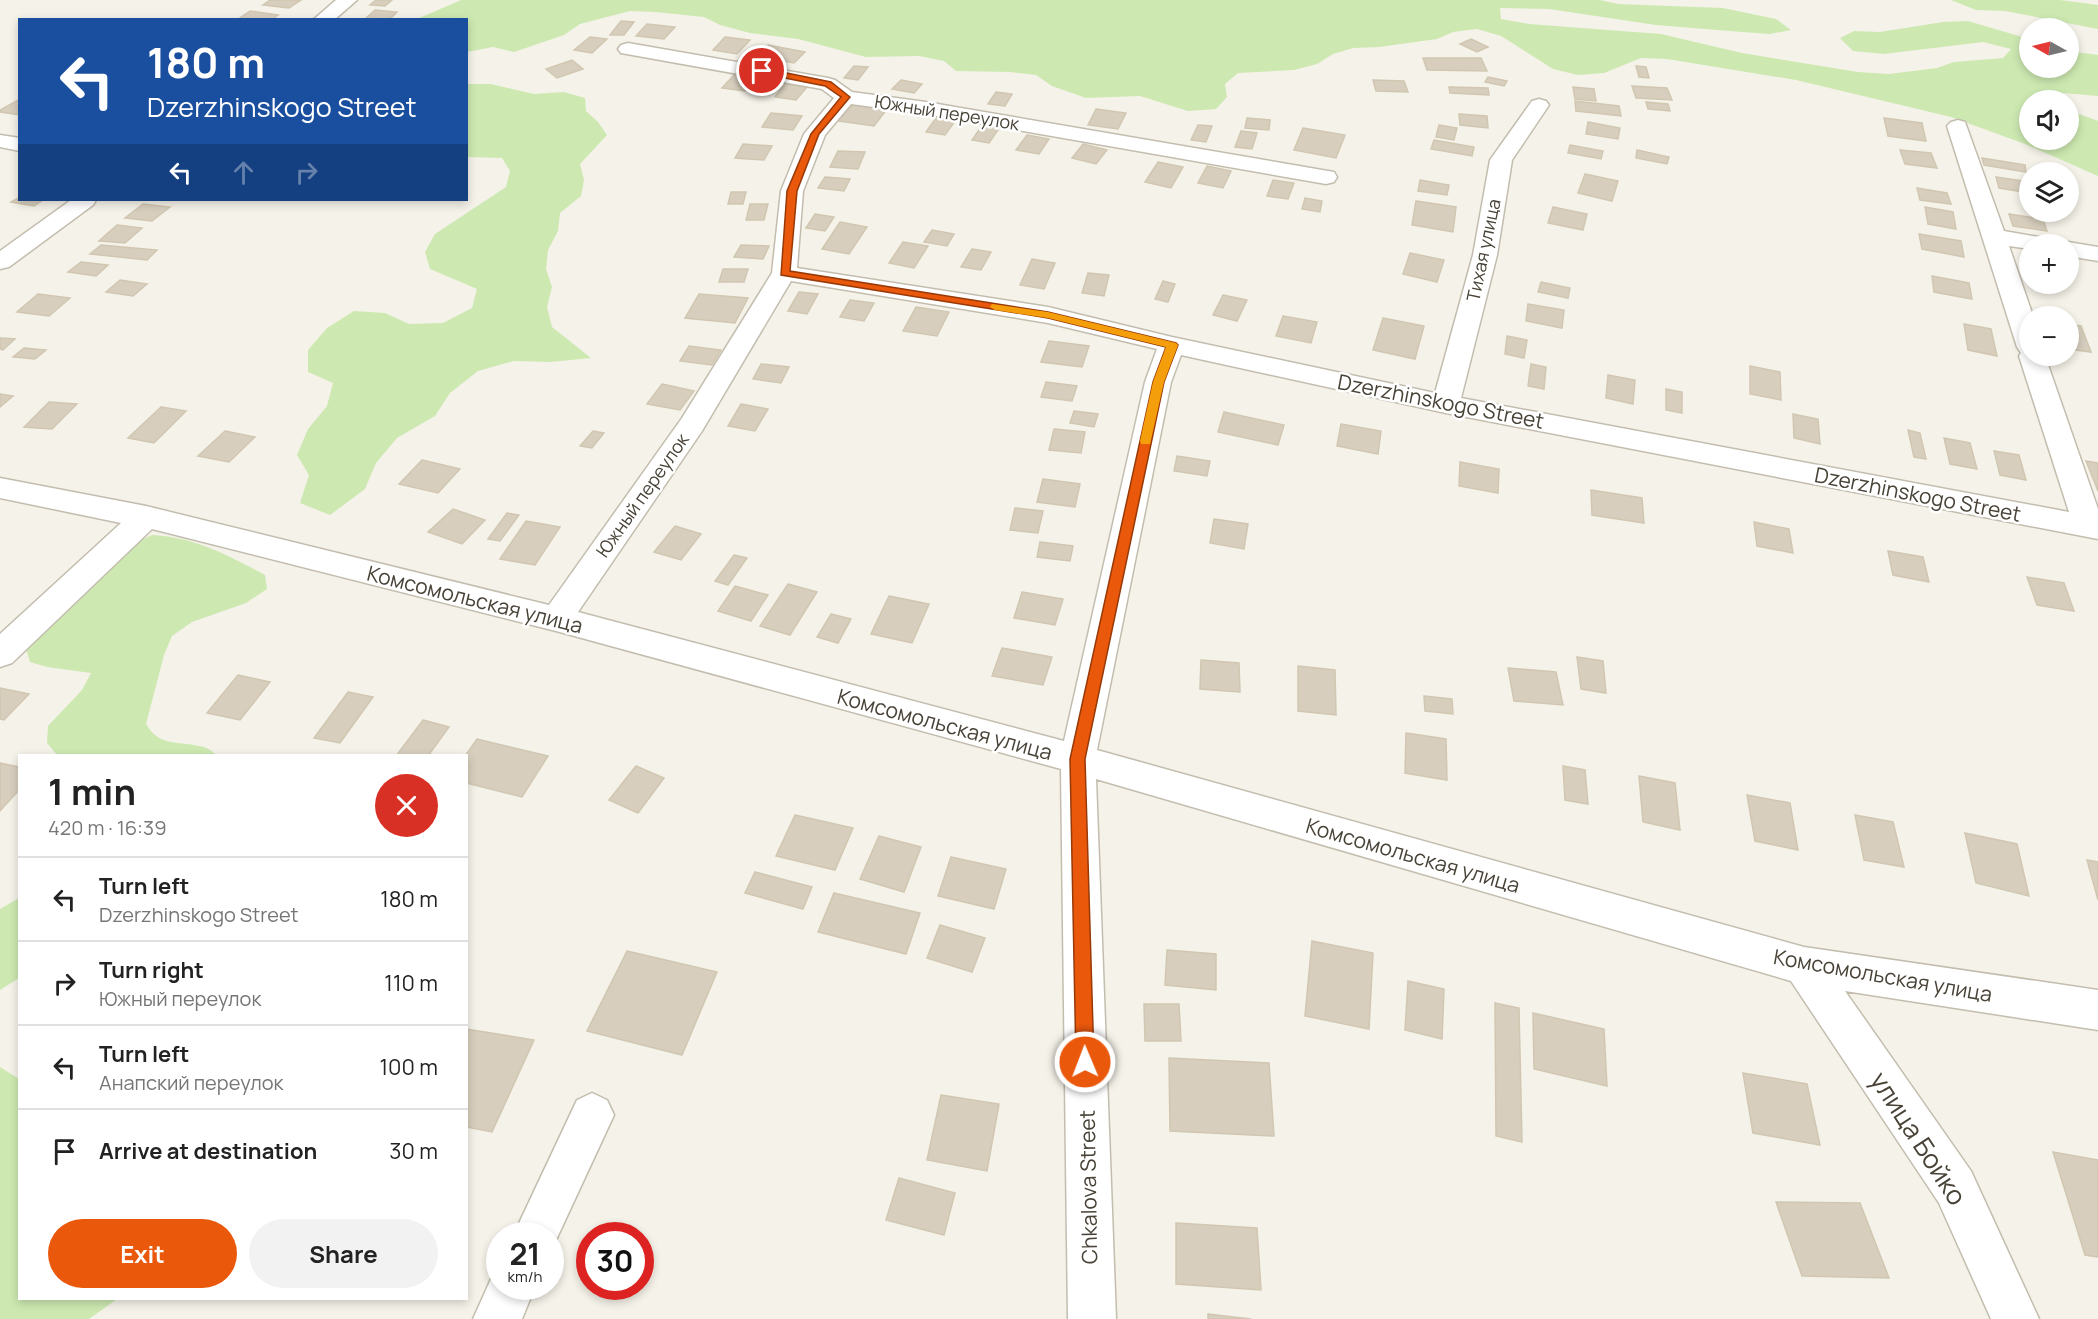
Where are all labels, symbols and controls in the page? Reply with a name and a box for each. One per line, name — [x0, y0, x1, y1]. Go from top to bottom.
north arrow — [2019, 18, 2079, 78]
map controls — [2019, 18, 2079, 366]
text: 180 m — [147, 33, 265, 91]
icon: left — [48, 42, 126, 120]
pin — [736, 45, 787, 96]
icon: arrive — [745, 54, 778, 87]
text: Dzerzhinskogo Street — [147, 88, 416, 125]
street label: Южный переулок — [873, 89, 1022, 135]
button: sound — [2019, 90, 2079, 150]
icon: left — [164, 156, 197, 189]
icon: ahead — [227, 156, 260, 189]
icon: right — [290, 156, 323, 189]
button: layers — [2019, 162, 2079, 222]
street label: Тихая улица — [1460, 196, 1506, 304]
button: + — [2019, 234, 2079, 294]
button: − — [2019, 306, 2079, 366]
street label: Dzerzhinskogo Street — [1335, 367, 1547, 435]
street label: Южный переулок — [590, 427, 694, 562]
street label: Dzerzhinskogo Street — [1812, 460, 2024, 528]
street label: Комсомольская улица — [364, 559, 586, 639]
street label: Комсомольская улица — [834, 682, 1056, 766]
text: 1 min — [48, 767, 136, 816]
button: close — [375, 774, 438, 837]
street label: Комсомольская улица — [1303, 811, 1523, 899]
text: 420 m · 16:39 — [48, 814, 167, 841]
text: Turn left — [99, 871, 189, 901]
icon: left — [48, 883, 81, 916]
text: 180 m — [380, 884, 438, 914]
text: Dzerzhinskogo Street — [99, 901, 299, 928]
street label: Комсомольская улица — [1772, 942, 1994, 1008]
text: Turn right — [99, 955, 204, 985]
icon: right — [48, 967, 81, 1000]
text: 110 m — [384, 968, 438, 998]
text: Южный переулок — [99, 985, 261, 1012]
position arrow — [1053, 1030, 1117, 1094]
text: Turn left — [99, 1039, 189, 1069]
icon: left — [48, 1051, 81, 1084]
text: 100 m — [380, 1052, 438, 1082]
street label: улица Бойко — [1862, 1064, 1976, 1212]
text: Анапский переулок — [99, 1069, 284, 1096]
street label: Chkalova Street — [1073, 1110, 1103, 1264]
icon: arrive — [48, 1135, 81, 1168]
text: Arrive at destination — [99, 1136, 317, 1166]
text: 30 m — [389, 1136, 438, 1166]
button: Exit — [48, 1219, 237, 1288]
button: Share — [249, 1219, 438, 1288]
speed limit sign: 30 — [576, 1222, 654, 1300]
text: 21 — [509, 1233, 541, 1274]
text: km/h — [508, 1266, 542, 1287]

